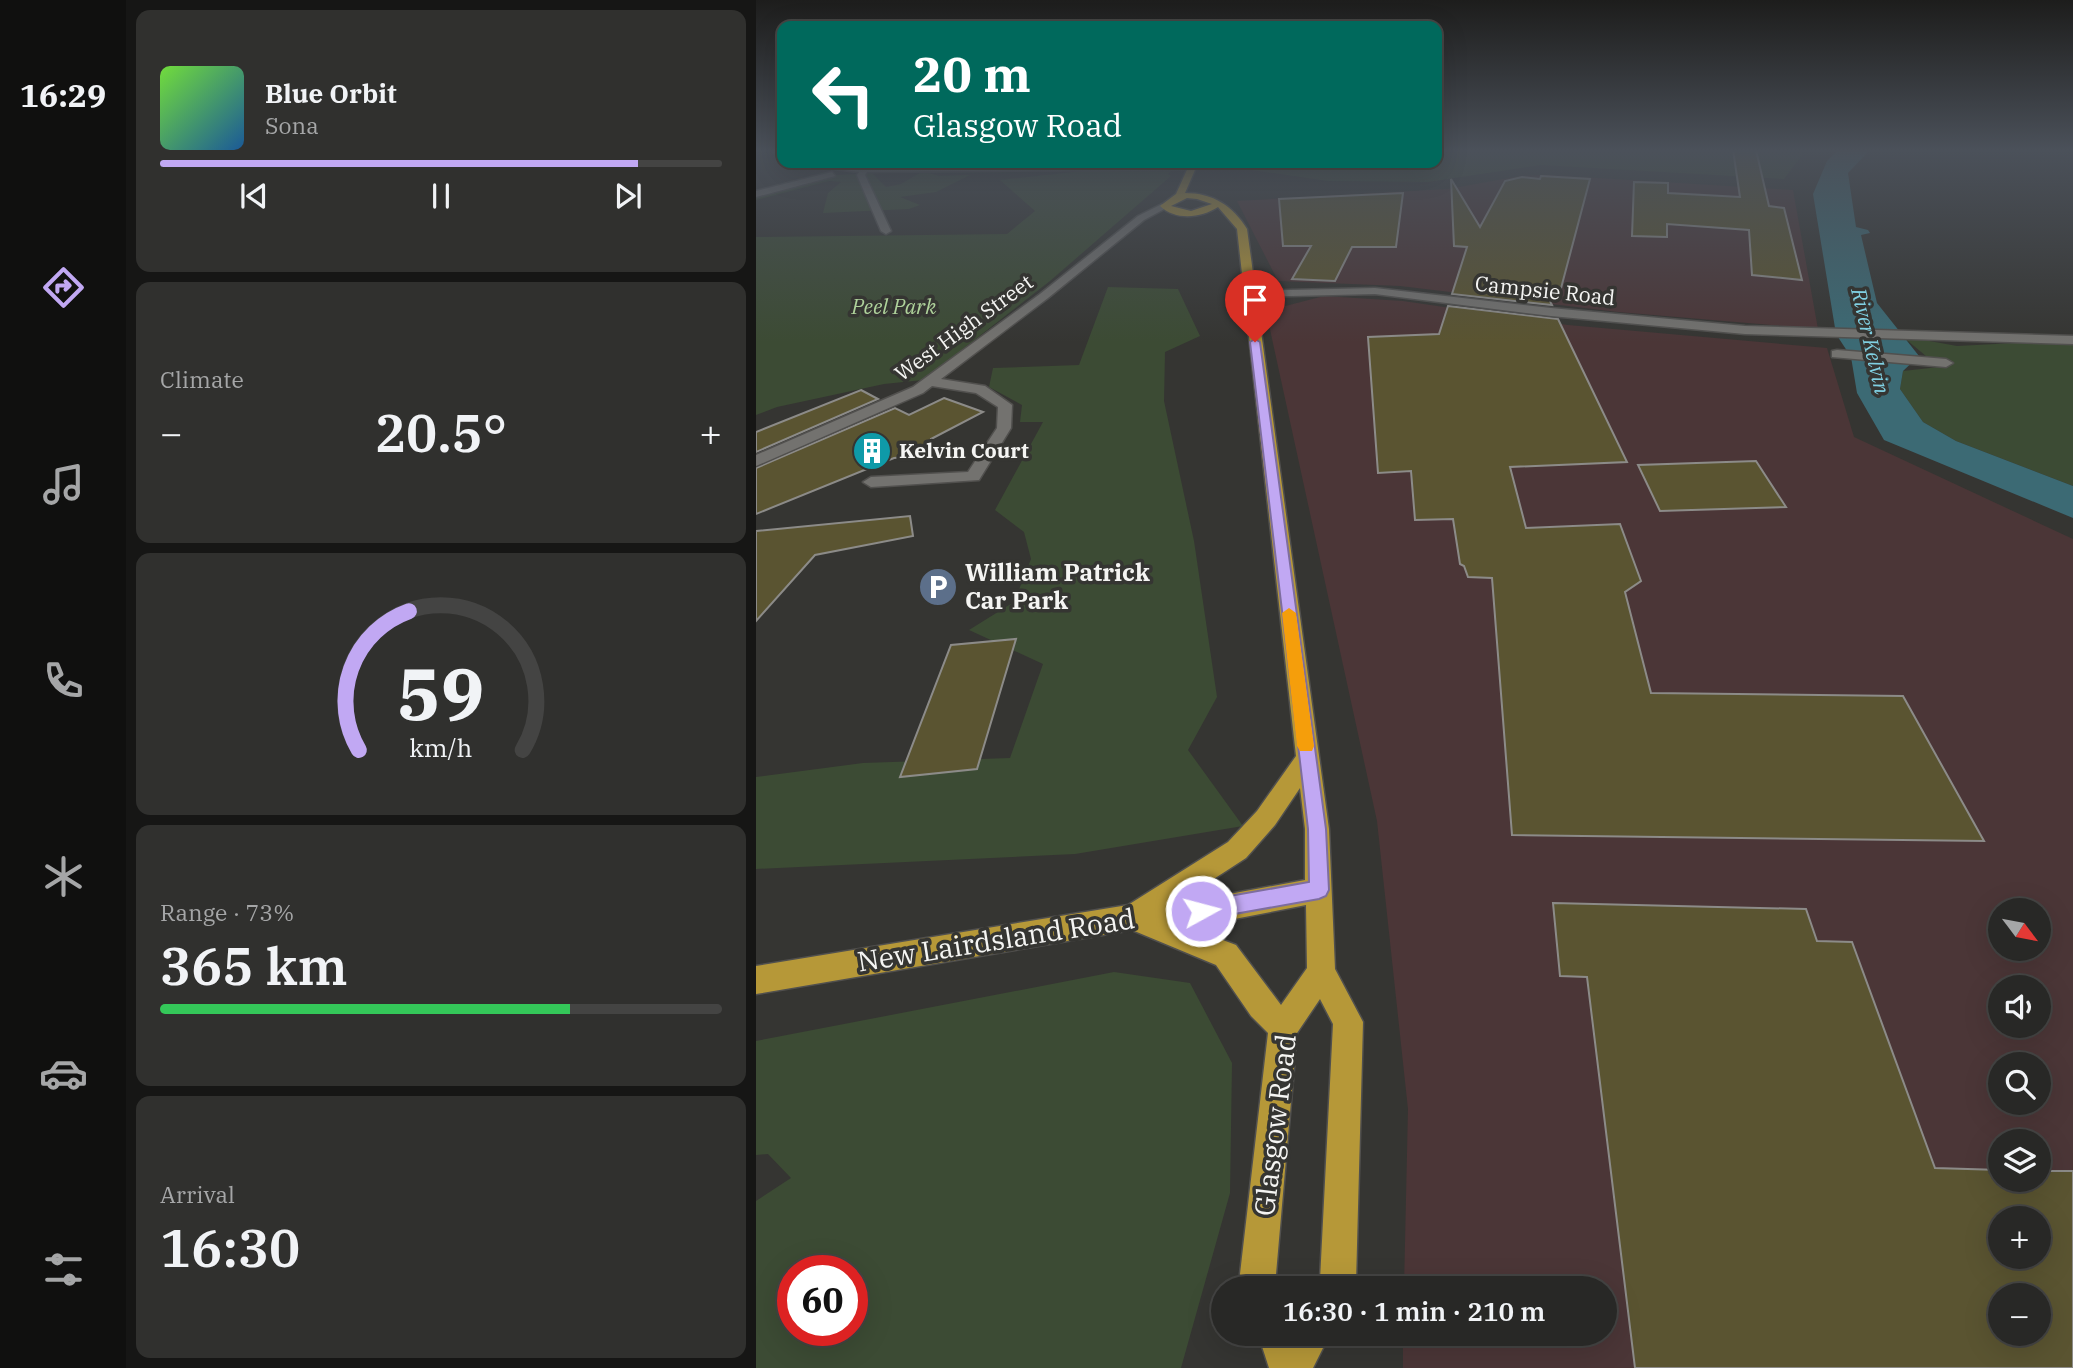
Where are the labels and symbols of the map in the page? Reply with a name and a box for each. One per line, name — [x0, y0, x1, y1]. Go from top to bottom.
street label: West High Street — [889, 268, 1038, 387]
street label: Campsie Road — [1474, 269, 1617, 311]
pin — [1225, 270, 1285, 342]
water label: River Kelvin — [1845, 284, 1897, 397]
park label: Peel Park — [851, 292, 937, 320]
building icon: Kelvin Court — [851, 430, 893, 472]
place label: Kelvin Court — [899, 436, 1029, 464]
place label: William Patrick Car Park — [965, 556, 1150, 616]
parking icon: William Patrick Car Park — [917, 566, 959, 608]
position arrow — [1164, 874, 1238, 948]
north arrow — [1988, 898, 2051, 961]
street label: New Lairdsland Road — [854, 899, 1137, 980]
street label: Glasgow Road — [1245, 1032, 1304, 1218]
speed limit sign: 60 — [777, 1255, 868, 1346]

